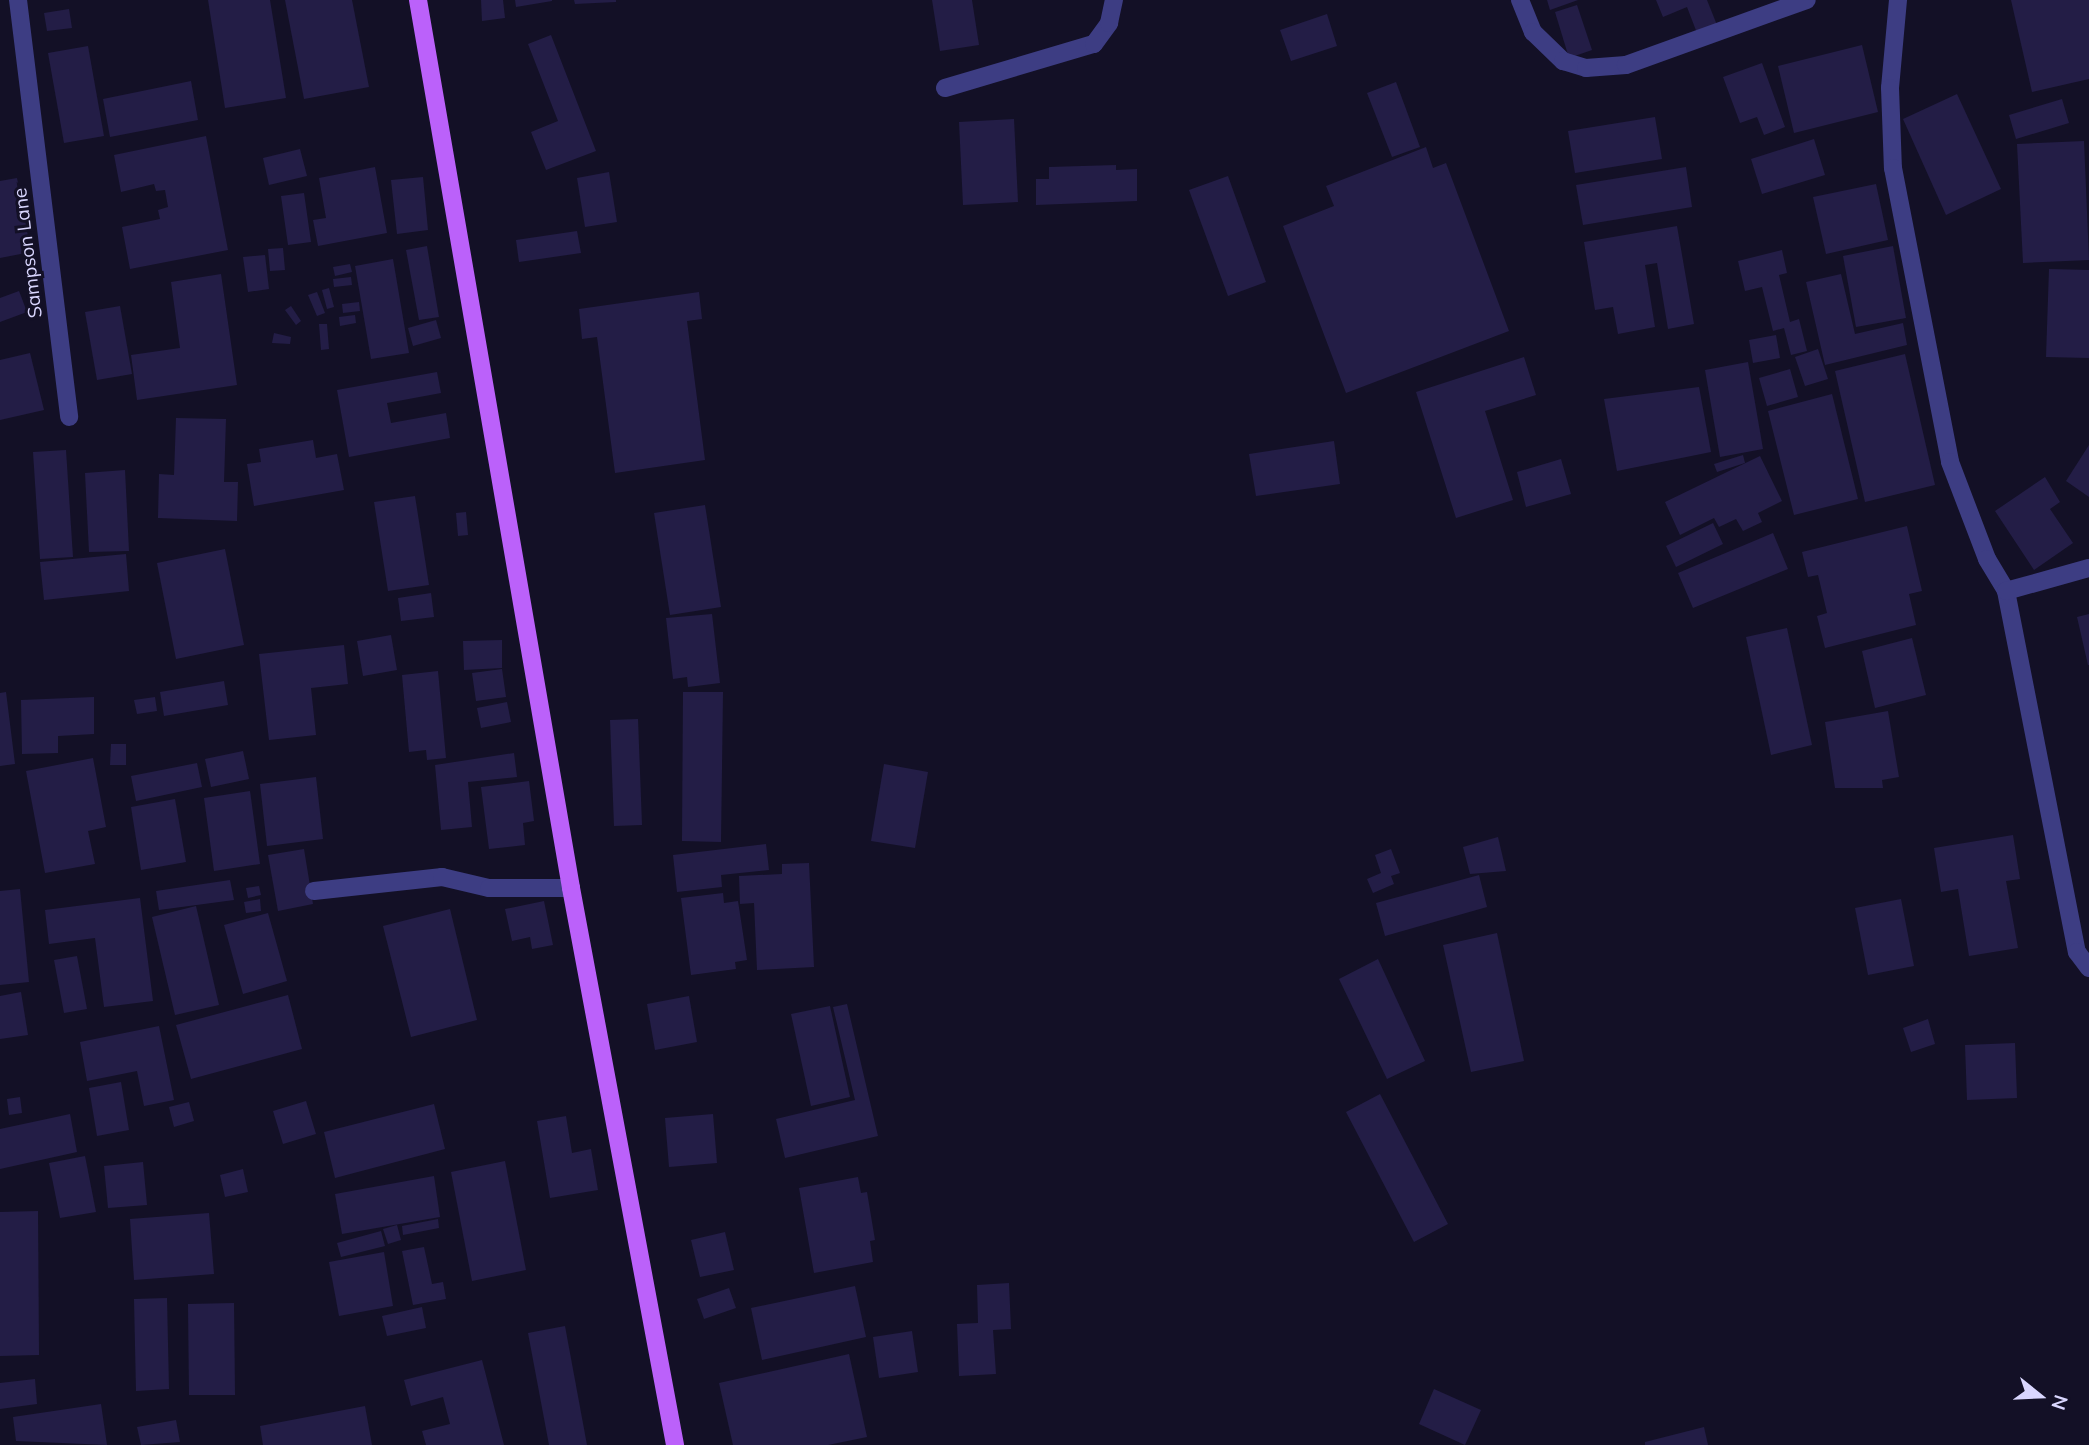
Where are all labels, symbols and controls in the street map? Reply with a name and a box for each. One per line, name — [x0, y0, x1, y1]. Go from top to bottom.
street label: Sampson Lane — [9, 187, 47, 319]
north arrow — [2005, 1361, 2075, 1431]
text: N — [2046, 1392, 2074, 1413]

